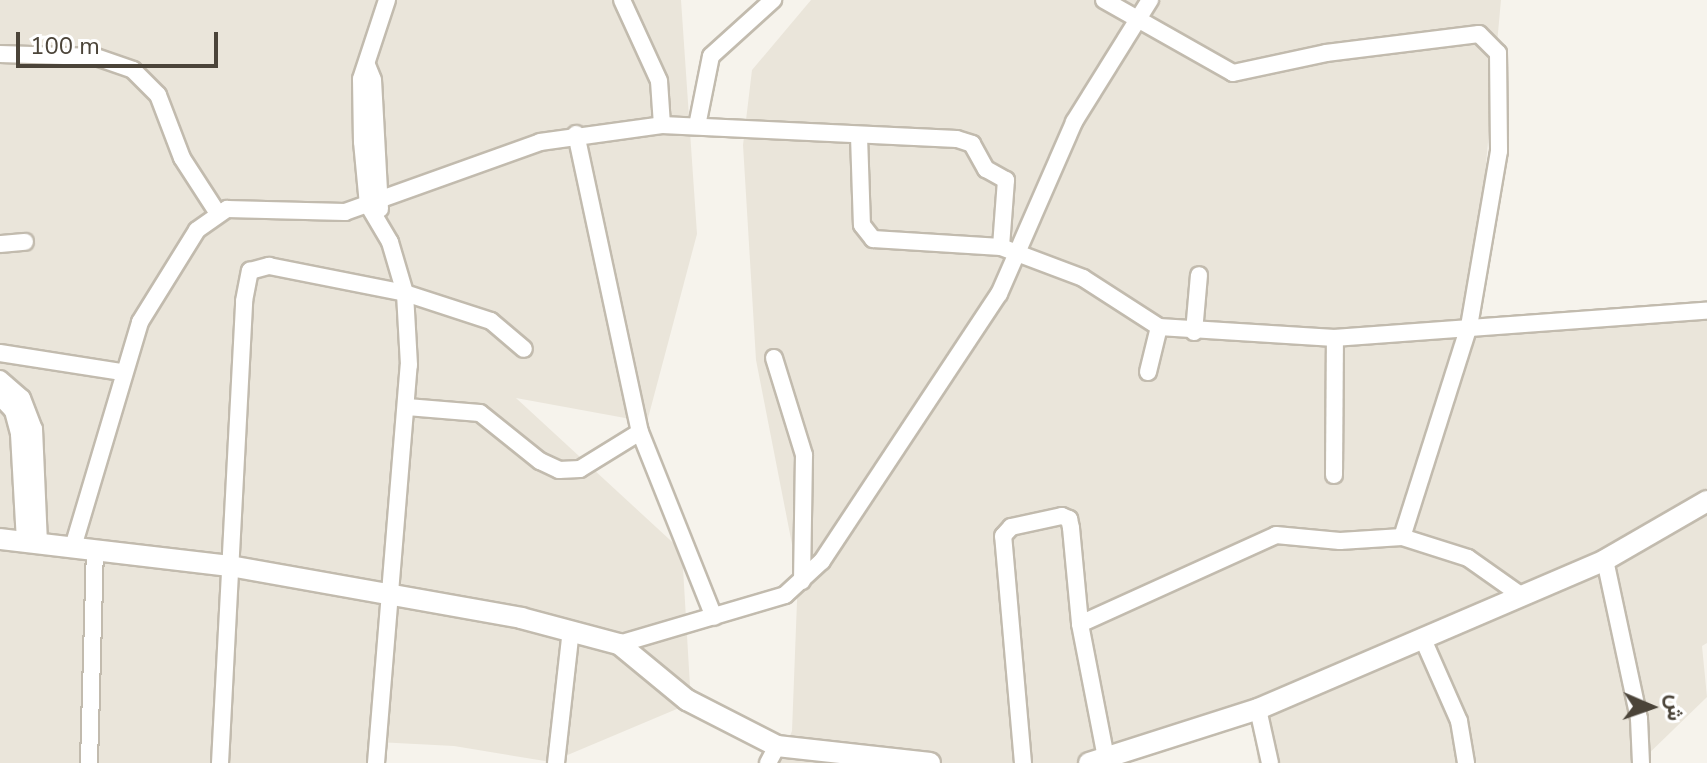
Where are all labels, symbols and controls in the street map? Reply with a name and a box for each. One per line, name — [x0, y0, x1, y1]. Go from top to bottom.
scale bar — [20, 16, 222, 66]
text: 100 m — [30, 30, 100, 62]
north arrow — [1611, 667, 1691, 747]
text: ش — [1660, 694, 1690, 722]

